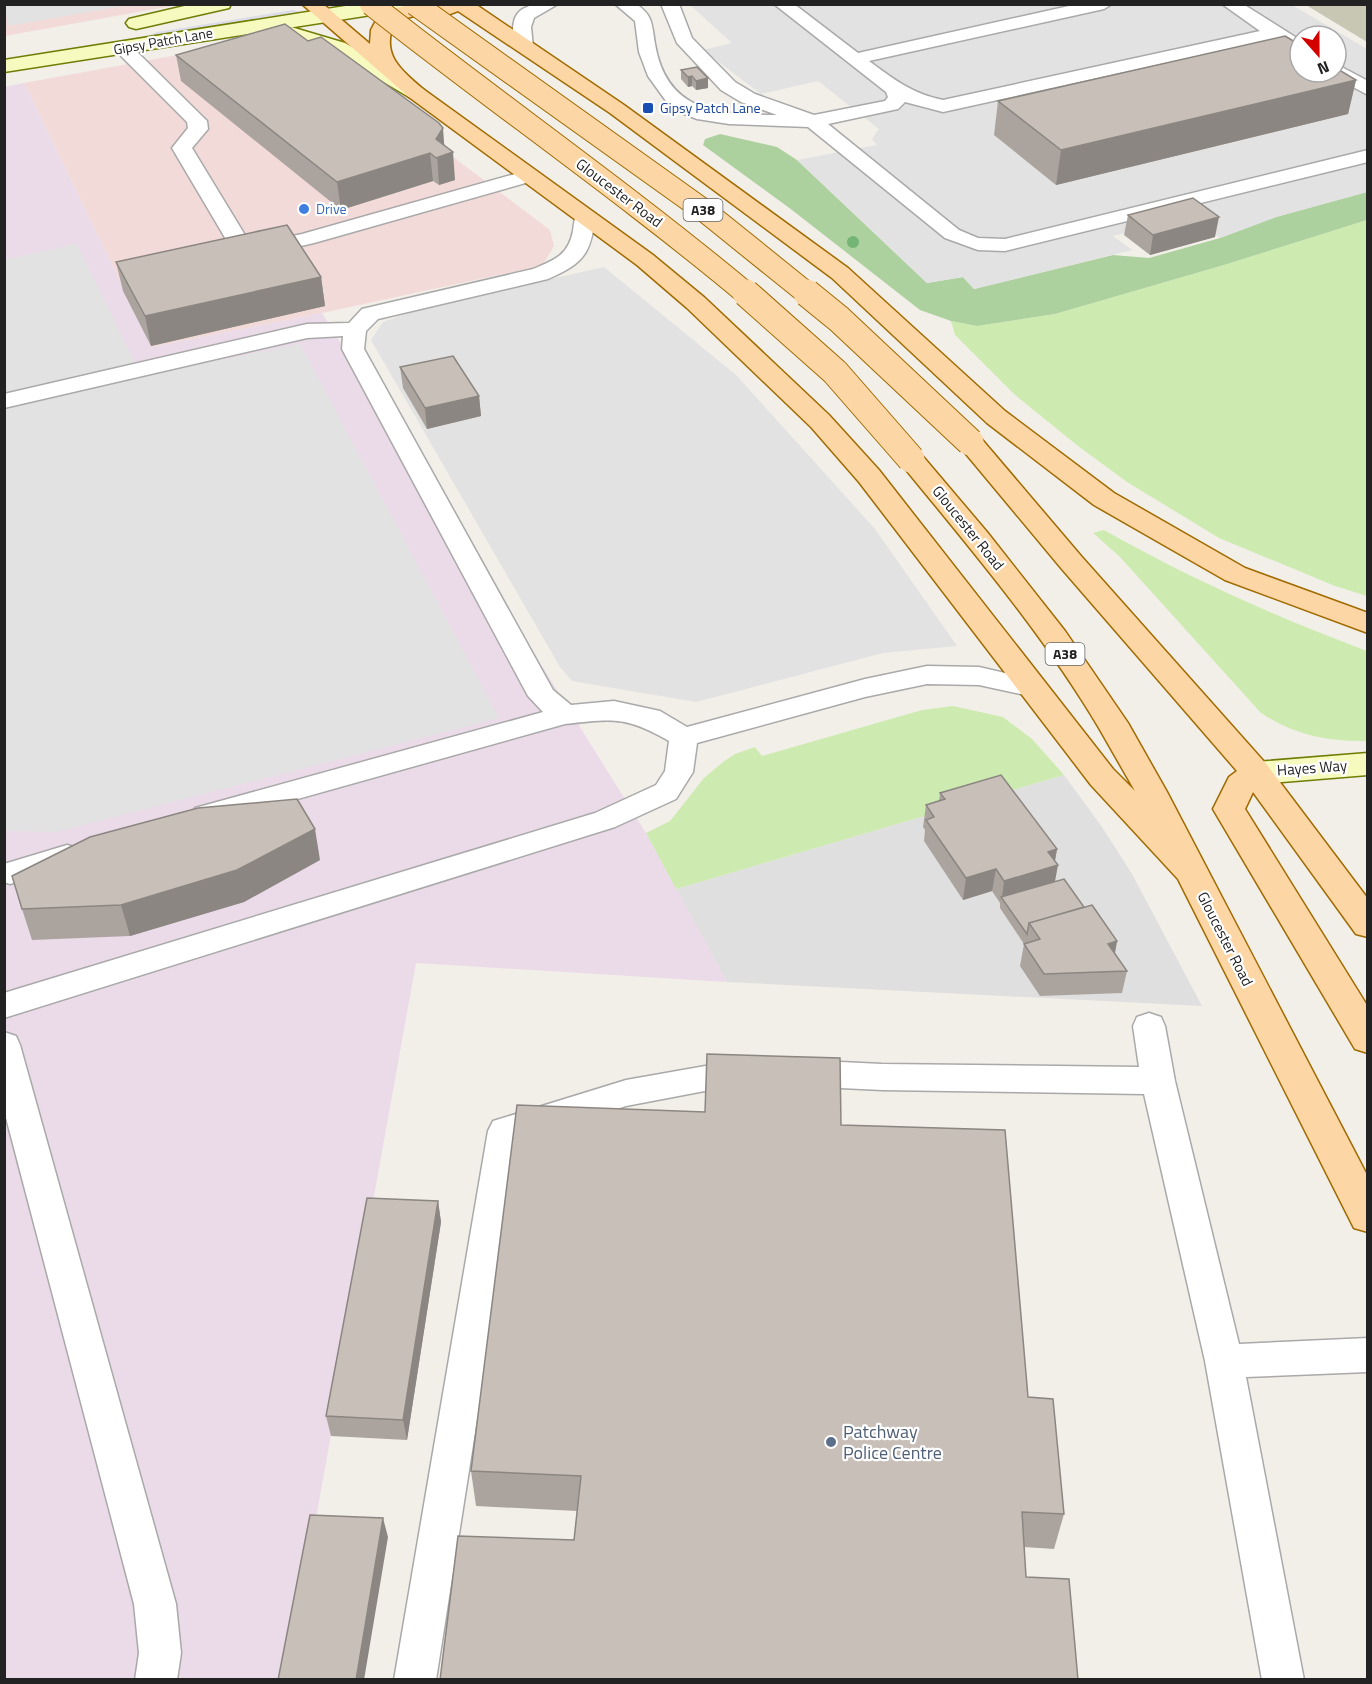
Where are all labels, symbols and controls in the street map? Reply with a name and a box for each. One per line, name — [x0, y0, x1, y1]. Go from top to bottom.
street label: Gipsy Patch Lane — [112, 21, 214, 60]
north arrow — [1288, 24, 1348, 84]
text: N — [1314, 55, 1333, 81]
place label: Gipsy Patch Lane — [660, 97, 760, 118]
marker: Gipsy Patch Lane — [641, 101, 655, 115]
street label: Gloucester Road — [571, 152, 668, 233]
place label: Drive — [316, 198, 347, 219]
road number: A38 — [684, 199, 722, 221]
marker: Drive — [297, 202, 311, 216]
street label: Gloucester Road — [927, 480, 1010, 575]
road number: A38 — [1046, 643, 1084, 665]
street label: Hayes Way — [1276, 754, 1348, 781]
street label: Gloucester Road — [1192, 887, 1259, 990]
place label: Patchway Police Centre — [843, 1418, 942, 1466]
marker: Patchway Police Centre — [824, 1435, 838, 1449]

